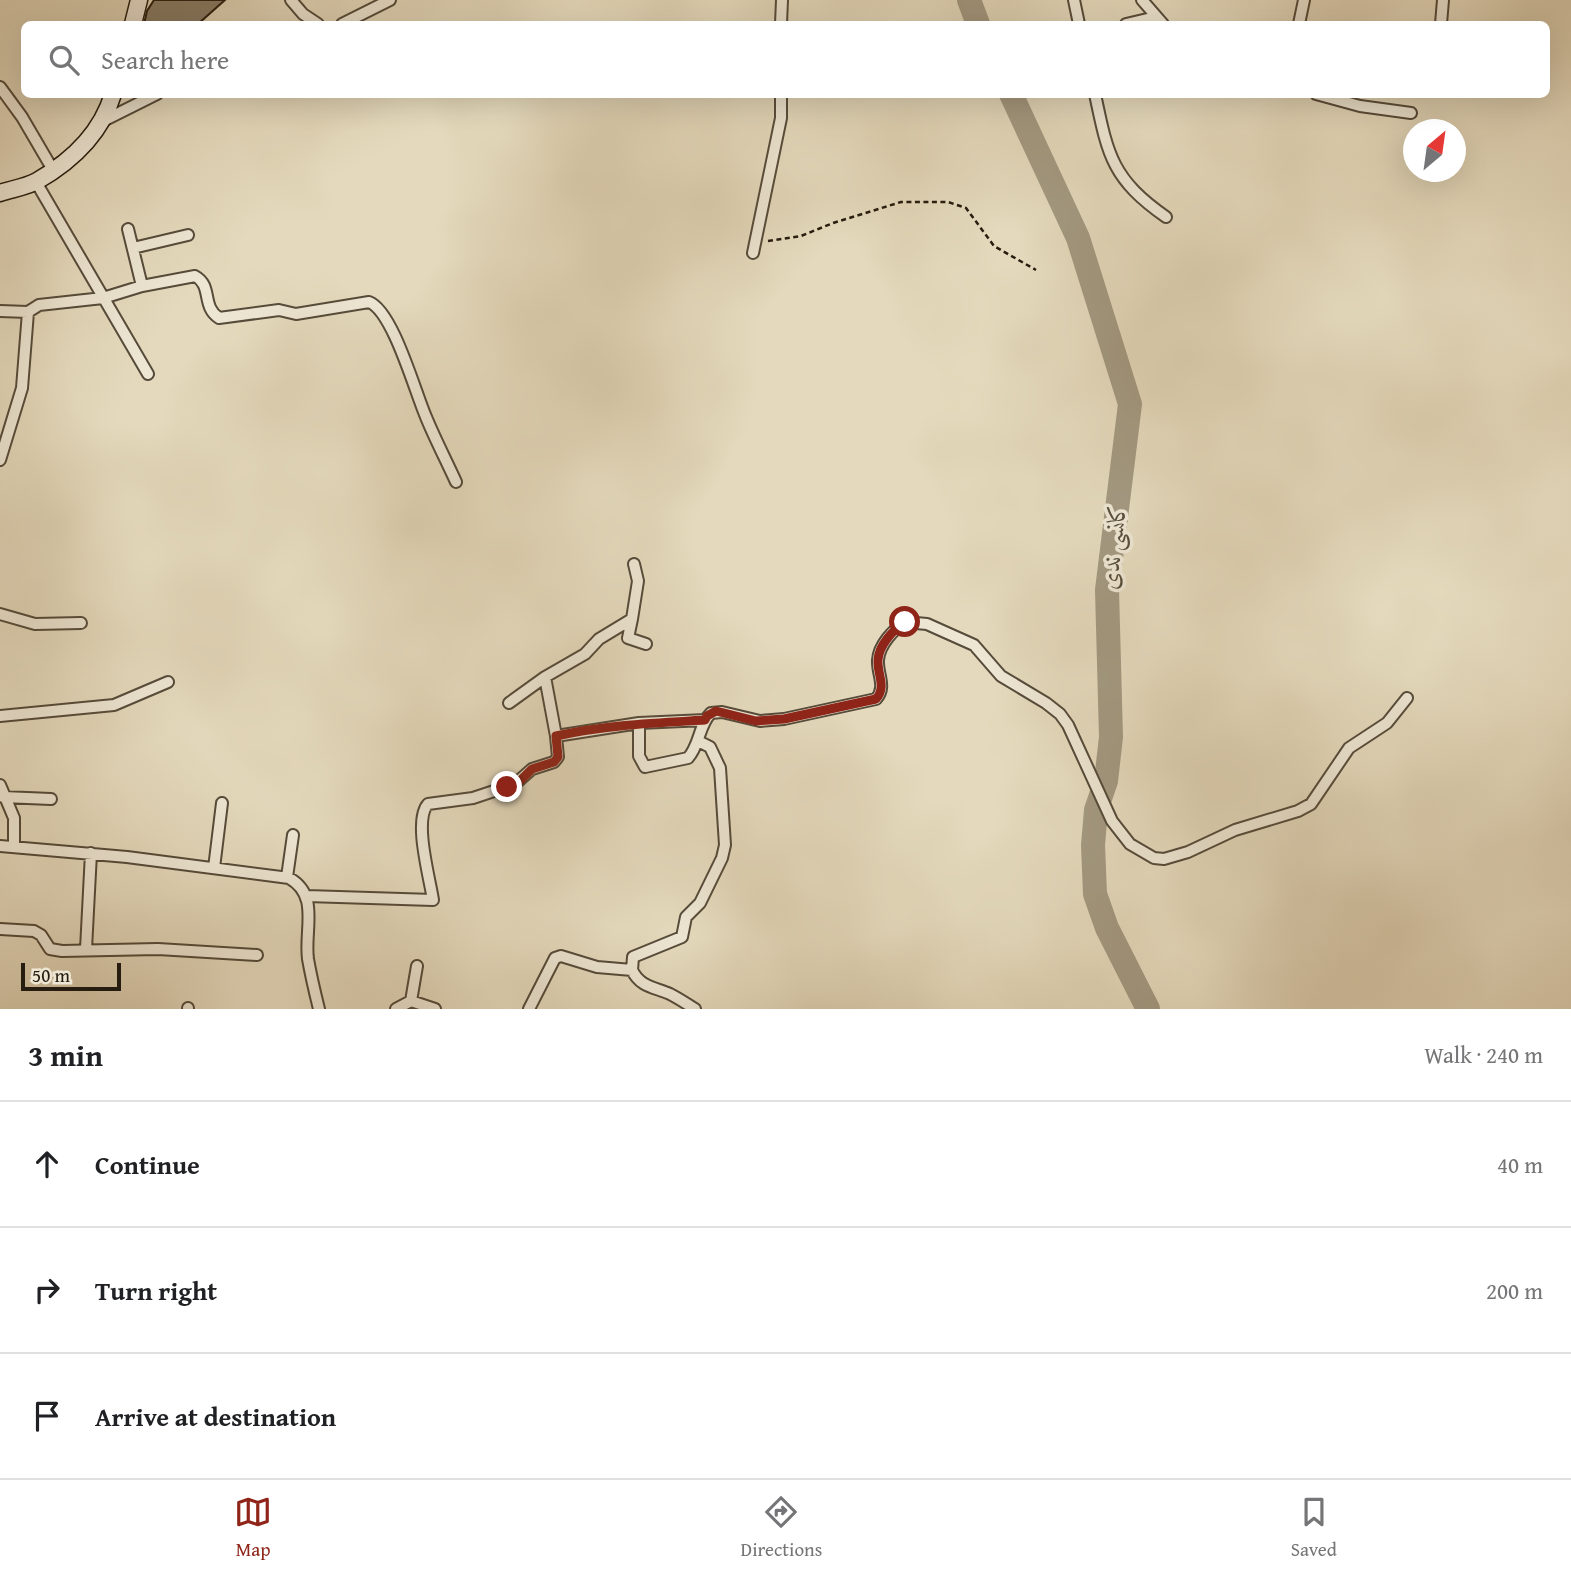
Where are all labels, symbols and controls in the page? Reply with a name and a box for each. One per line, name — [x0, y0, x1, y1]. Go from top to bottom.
search box — [21, 21, 1550, 98]
text: Search here — [101, 40, 229, 79]
icon: search — [45, 41, 83, 79]
north arrow — [1403, 119, 1466, 182]
water label: کانسی ندی — [1091, 501, 1135, 591]
route start — [889, 606, 920, 637]
route end — [491, 771, 522, 802]
scale bar — [21, 960, 121, 992]
text: 50 m — [32, 961, 70, 989]
text: 3 min — [28, 1033, 103, 1077]
text: Walk · 240 m — [1424, 1038, 1543, 1071]
icon: ahead — [28, 1145, 66, 1183]
text: Continue — [95, 1145, 200, 1184]
text: 40 m — [1497, 1148, 1543, 1181]
icon: right — [28, 1271, 66, 1309]
text: Turn right — [95, 1271, 217, 1310]
text: 200 m — [1486, 1274, 1543, 1307]
icon: arrive — [28, 1397, 66, 1435]
text: Arrive at destination — [95, 1397, 336, 1436]
tab: Map — [234, 1493, 272, 1563]
tab: Directions — [741, 1493, 822, 1563]
tab: Saved — [1291, 1493, 1337, 1563]

